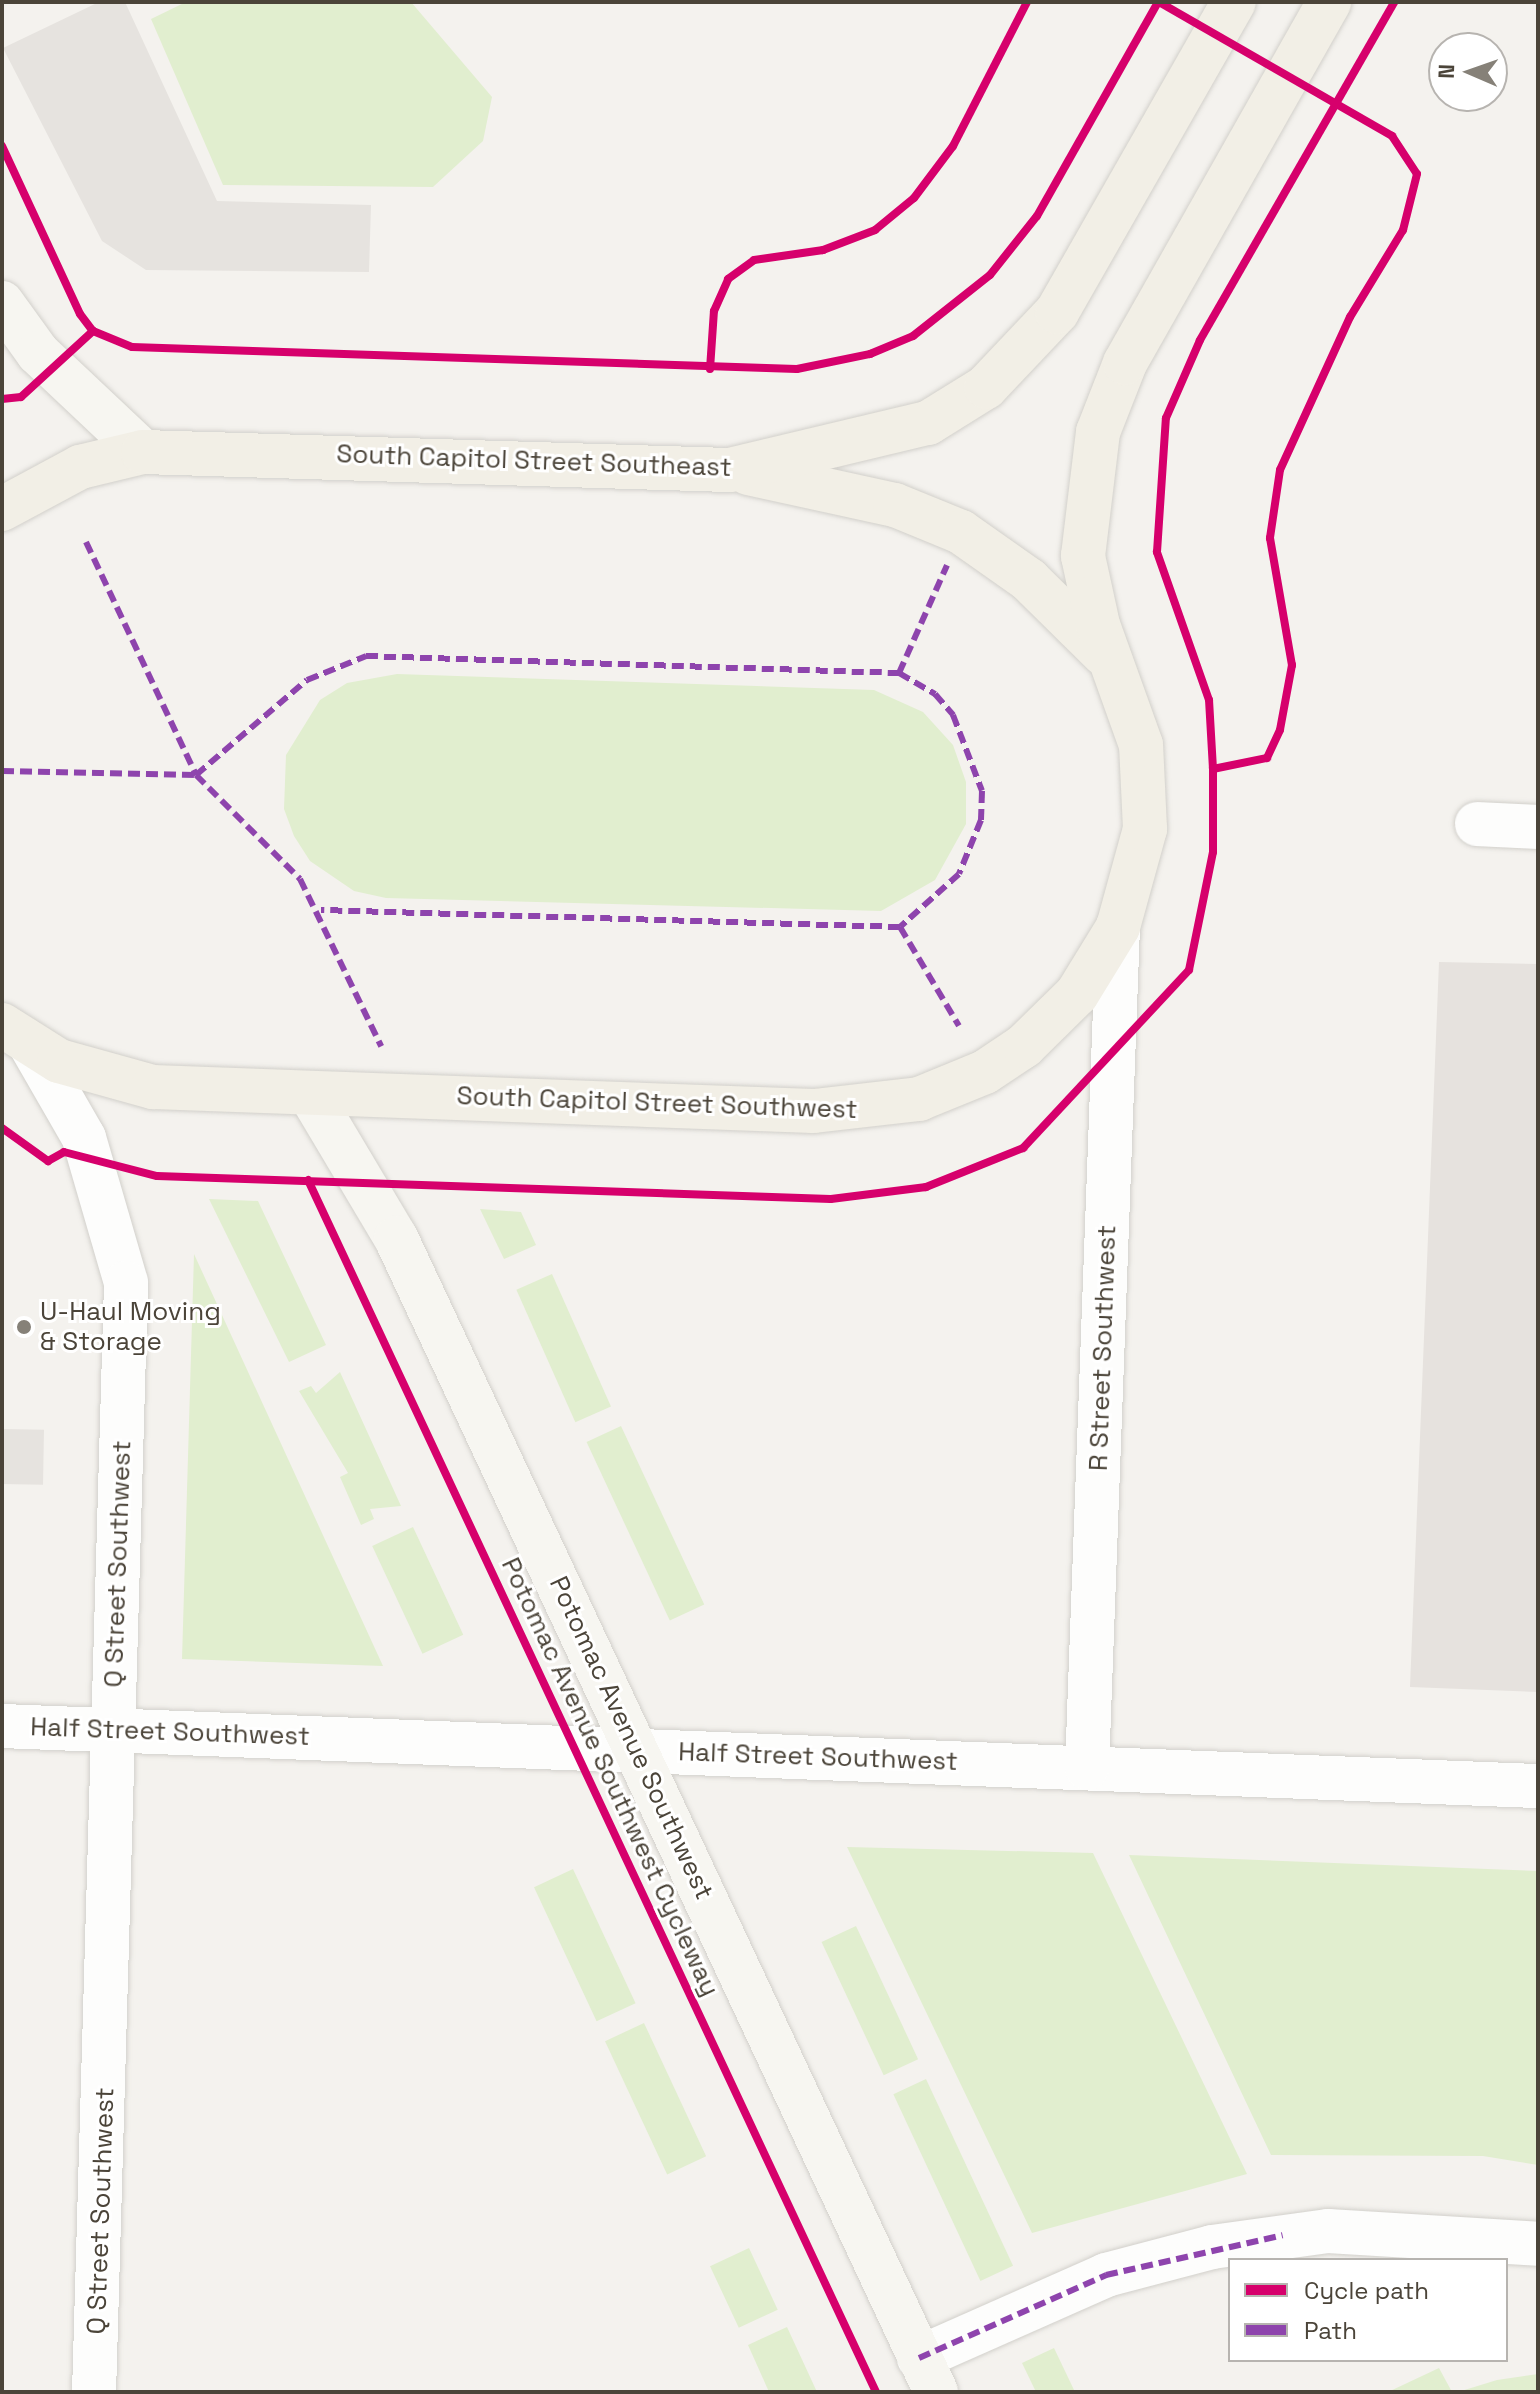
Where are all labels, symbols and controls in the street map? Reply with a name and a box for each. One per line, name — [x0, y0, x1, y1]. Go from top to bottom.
north arrow — [1428, 32, 1508, 112]
text: N — [1432, 63, 1460, 79]
street label: South Capitol Street Southeast — [336, 439, 732, 483]
street label: South Capitol Street Southwest — [456, 1080, 858, 1126]
street label: R Street Southwest — [1083, 1224, 1123, 1472]
place label: U-Haul Moving & Storage — [40, 1296, 221, 1358]
marker: U-Haul Moving & Storage — [15, 1318, 33, 1336]
street label: Q Street Southwest — [98, 1440, 138, 1688]
street label: Potomac Avenue Southwest Cycleway — [494, 1553, 726, 2001]
street label: Potomac Avenue Southwest — [542, 1571, 720, 1905]
street label: Half Street Southwest — [30, 1712, 310, 1752]
street label: Half Street Southwest — [678, 1737, 958, 1777]
street label: Q Street Southwest — [81, 2087, 121, 2335]
legend — [1228, 2258, 1508, 2362]
text: Cycle path — [1304, 2275, 1429, 2306]
text: Path — [1304, 2315, 1357, 2346]

